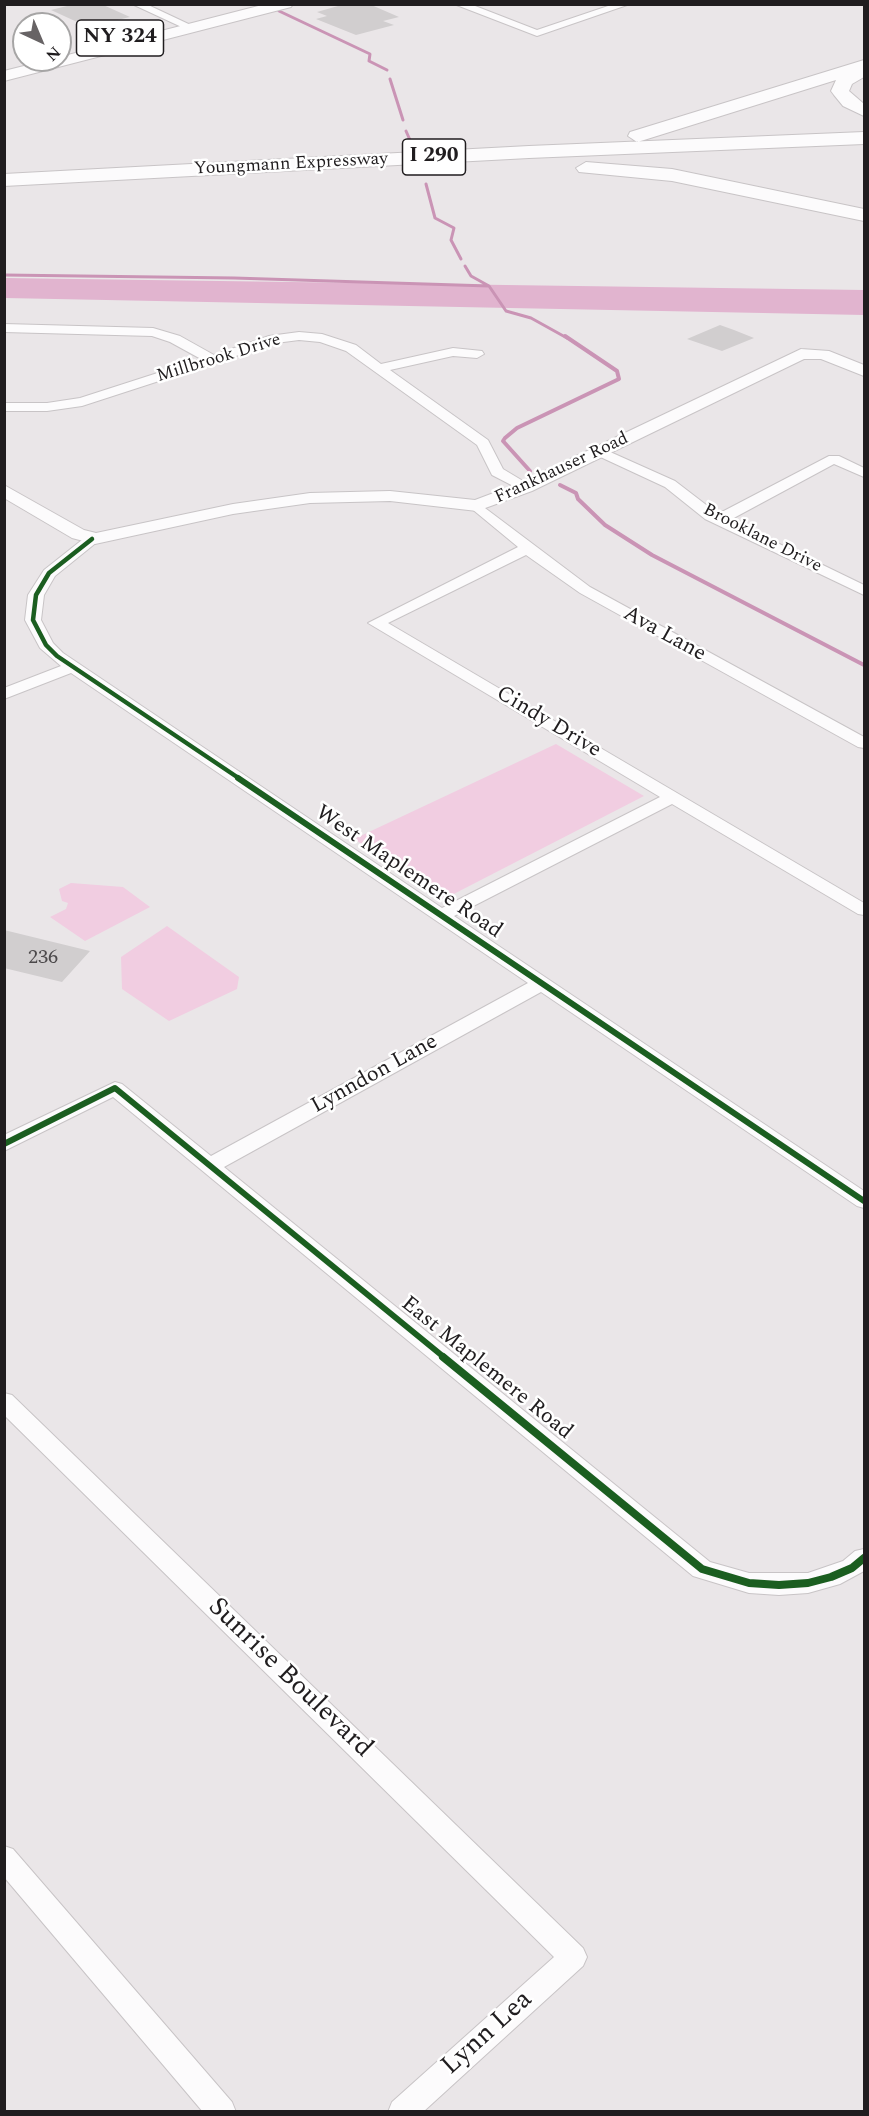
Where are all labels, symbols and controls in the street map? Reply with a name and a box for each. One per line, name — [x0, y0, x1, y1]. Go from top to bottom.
north arrow — [12, 12, 72, 72]
road number: NY 324 — [76, 20, 164, 56]
text: N — [40, 40, 66, 67]
road number: I 290 — [402, 139, 466, 175]
street label: Youngmann Expressway — [193, 149, 389, 181]
street label: Millbrook Drive — [154, 330, 284, 388]
street label: Frankhauser Road — [492, 429, 632, 509]
street label: Brooklane Drive — [699, 500, 825, 578]
street label: Ava Lane — [618, 602, 710, 668]
street label: Cindy Drive — [491, 681, 605, 765]
street label: West Maplemere Road — [309, 801, 507, 945]
house number: 236 — [28, 947, 58, 971]
street label: Lynndon Lane — [307, 1029, 443, 1121]
street label: East Maplemere Road — [395, 1292, 577, 1446]
street label: Sunrise Boulevard — [200, 1592, 378, 1766]
street label: Lynn Lea — [436, 1985, 540, 2083]

